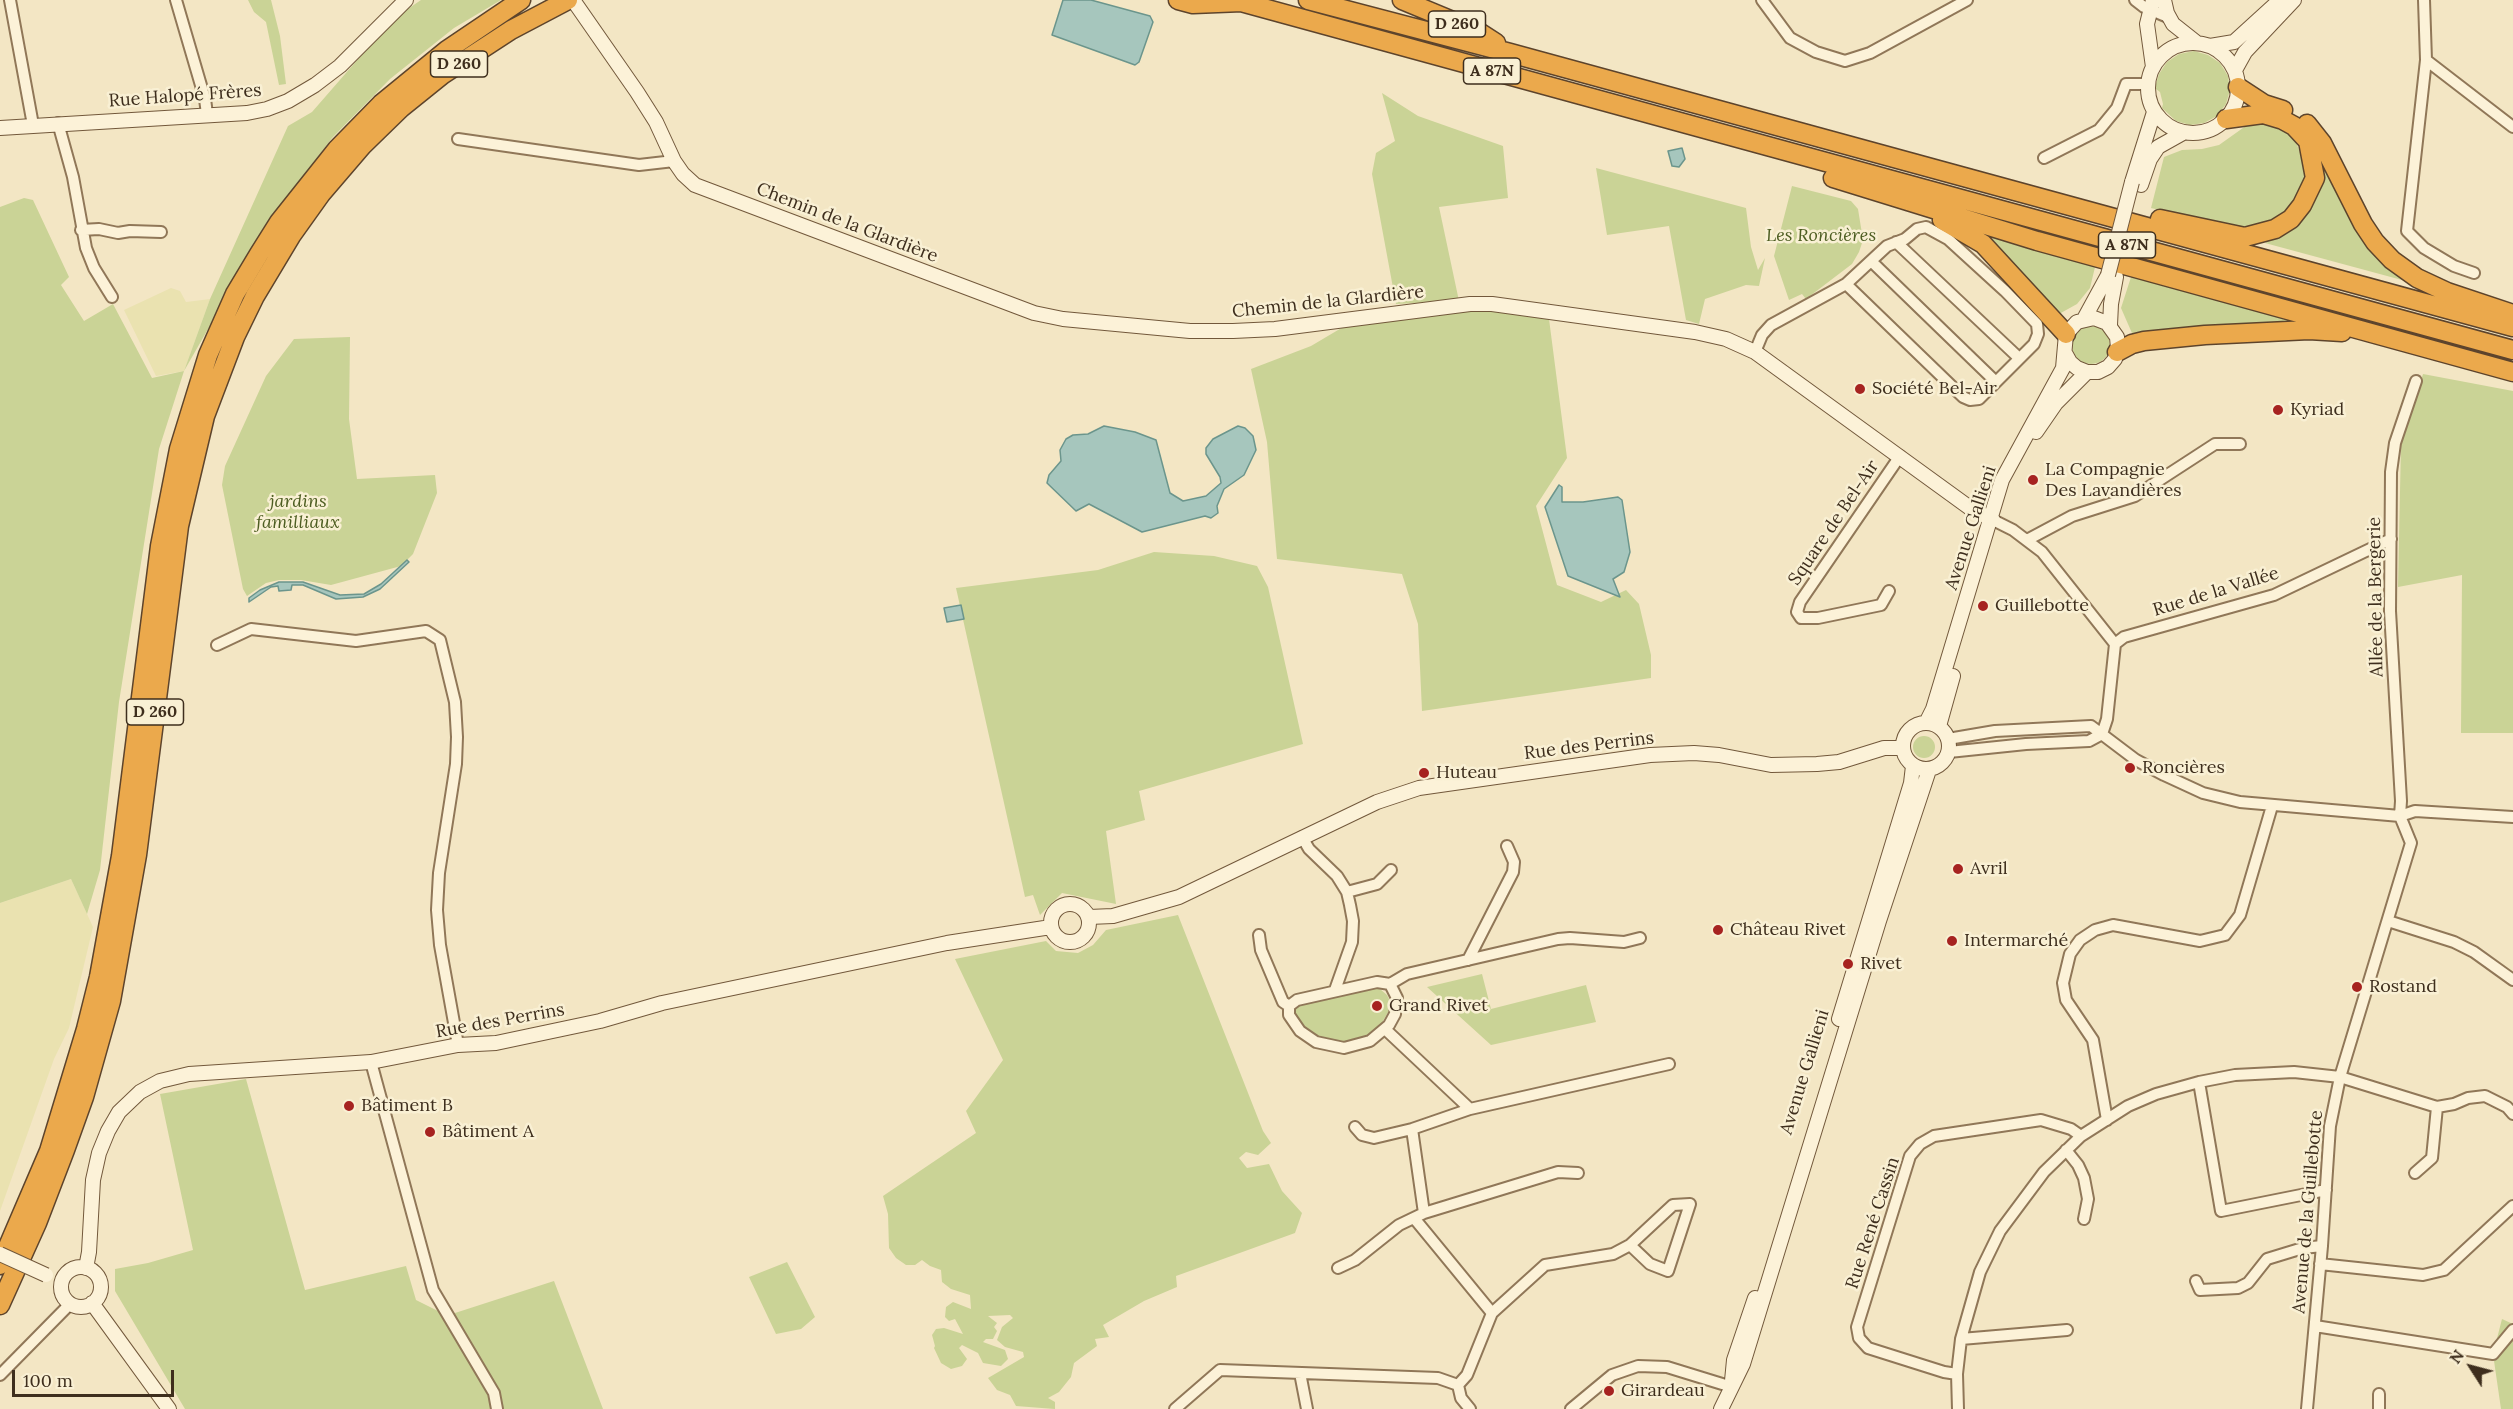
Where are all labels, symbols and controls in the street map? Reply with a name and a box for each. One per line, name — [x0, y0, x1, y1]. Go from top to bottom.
road number: D 260 — [1428, 11, 1486, 37]
road number: D 260 — [430, 51, 488, 77]
road number: A 87N — [1464, 58, 1520, 84]
street label: Rue Halopé Frères — [108, 80, 262, 112]
street label: Chemin de la Glardière — [753, 178, 941, 268]
park label: Les Roncières — [1766, 225, 1876, 247]
road number: A 87N — [2098, 232, 2156, 258]
street label: Chemin de la Glardière — [1231, 281, 1425, 323]
place label: Société Bel-Air — [1872, 378, 1997, 400]
marker: Société Bel-Air — [1853, 382, 1867, 396]
place label: Kyriad — [2290, 399, 2344, 421]
marker: Kyriad — [2271, 403, 2285, 417]
street label: Square de Bel-Air — [1784, 456, 1884, 590]
place label: La Compagnie Des Lavandières — [2045, 459, 2182, 502]
street label: Avenue Gallieni — [1941, 463, 2001, 593]
marker: La Compagnie Des Lavandières — [2026, 473, 2040, 487]
park label: jardins familliaux — [256, 491, 340, 534]
street label: Allée de la Bergerie — [2364, 517, 2388, 677]
street label: Rue de la Vallée — [2150, 563, 2282, 621]
place label: Guillebotte — [1995, 595, 2089, 617]
marker: Guillebotte — [1976, 599, 1990, 613]
road number: D 260 — [126, 699, 184, 725]
street label: Rue des Perrins — [1523, 727, 1655, 765]
place label: Roncières — [2142, 757, 2225, 779]
marker: Roncières — [2123, 761, 2137, 775]
place label: Huteau — [1436, 762, 1497, 784]
marker: Huteau — [1417, 766, 1431, 780]
place label: Avril — [1970, 858, 2008, 880]
marker: Avril — [1951, 862, 1965, 876]
place label: Château Rivet — [1730, 919, 1846, 941]
marker: Château Rivet — [1711, 923, 1725, 937]
place label: Intermarché — [1964, 930, 2068, 952]
marker: Intermarché — [1945, 934, 1959, 948]
place label: Rivet — [1860, 953, 1902, 975]
marker: Rivet — [1841, 957, 1855, 971]
place label: Rostand — [2369, 976, 2437, 998]
marker: Rostand — [2350, 980, 2364, 994]
place label: Grand Rivet — [1389, 995, 1488, 1017]
street label: Rue des Perrins — [434, 999, 566, 1043]
marker: Grand Rivet — [1370, 999, 1384, 1013]
street label: Avenue Gallieni — [1776, 1007, 1834, 1137]
place label: Bâtiment B — [361, 1095, 453, 1117]
marker: Bâtiment B — [342, 1099, 356, 1113]
street label: Avenue de la Guillebotte — [2288, 1109, 2328, 1315]
place label: Bâtiment A — [442, 1121, 534, 1143]
marker: Bâtiment A — [423, 1125, 437, 1139]
street label: Rue René Cassin — [1841, 1154, 1905, 1292]
north arrow — [2441, 1337, 2501, 1397]
text: N — [2445, 1346, 2468, 1367]
scale bar — [15, 1358, 177, 1396]
text: 100 m — [23, 1369, 73, 1392]
place label: Girardeau — [1621, 1380, 1705, 1402]
marker: Girardeau — [1602, 1384, 1616, 1398]

